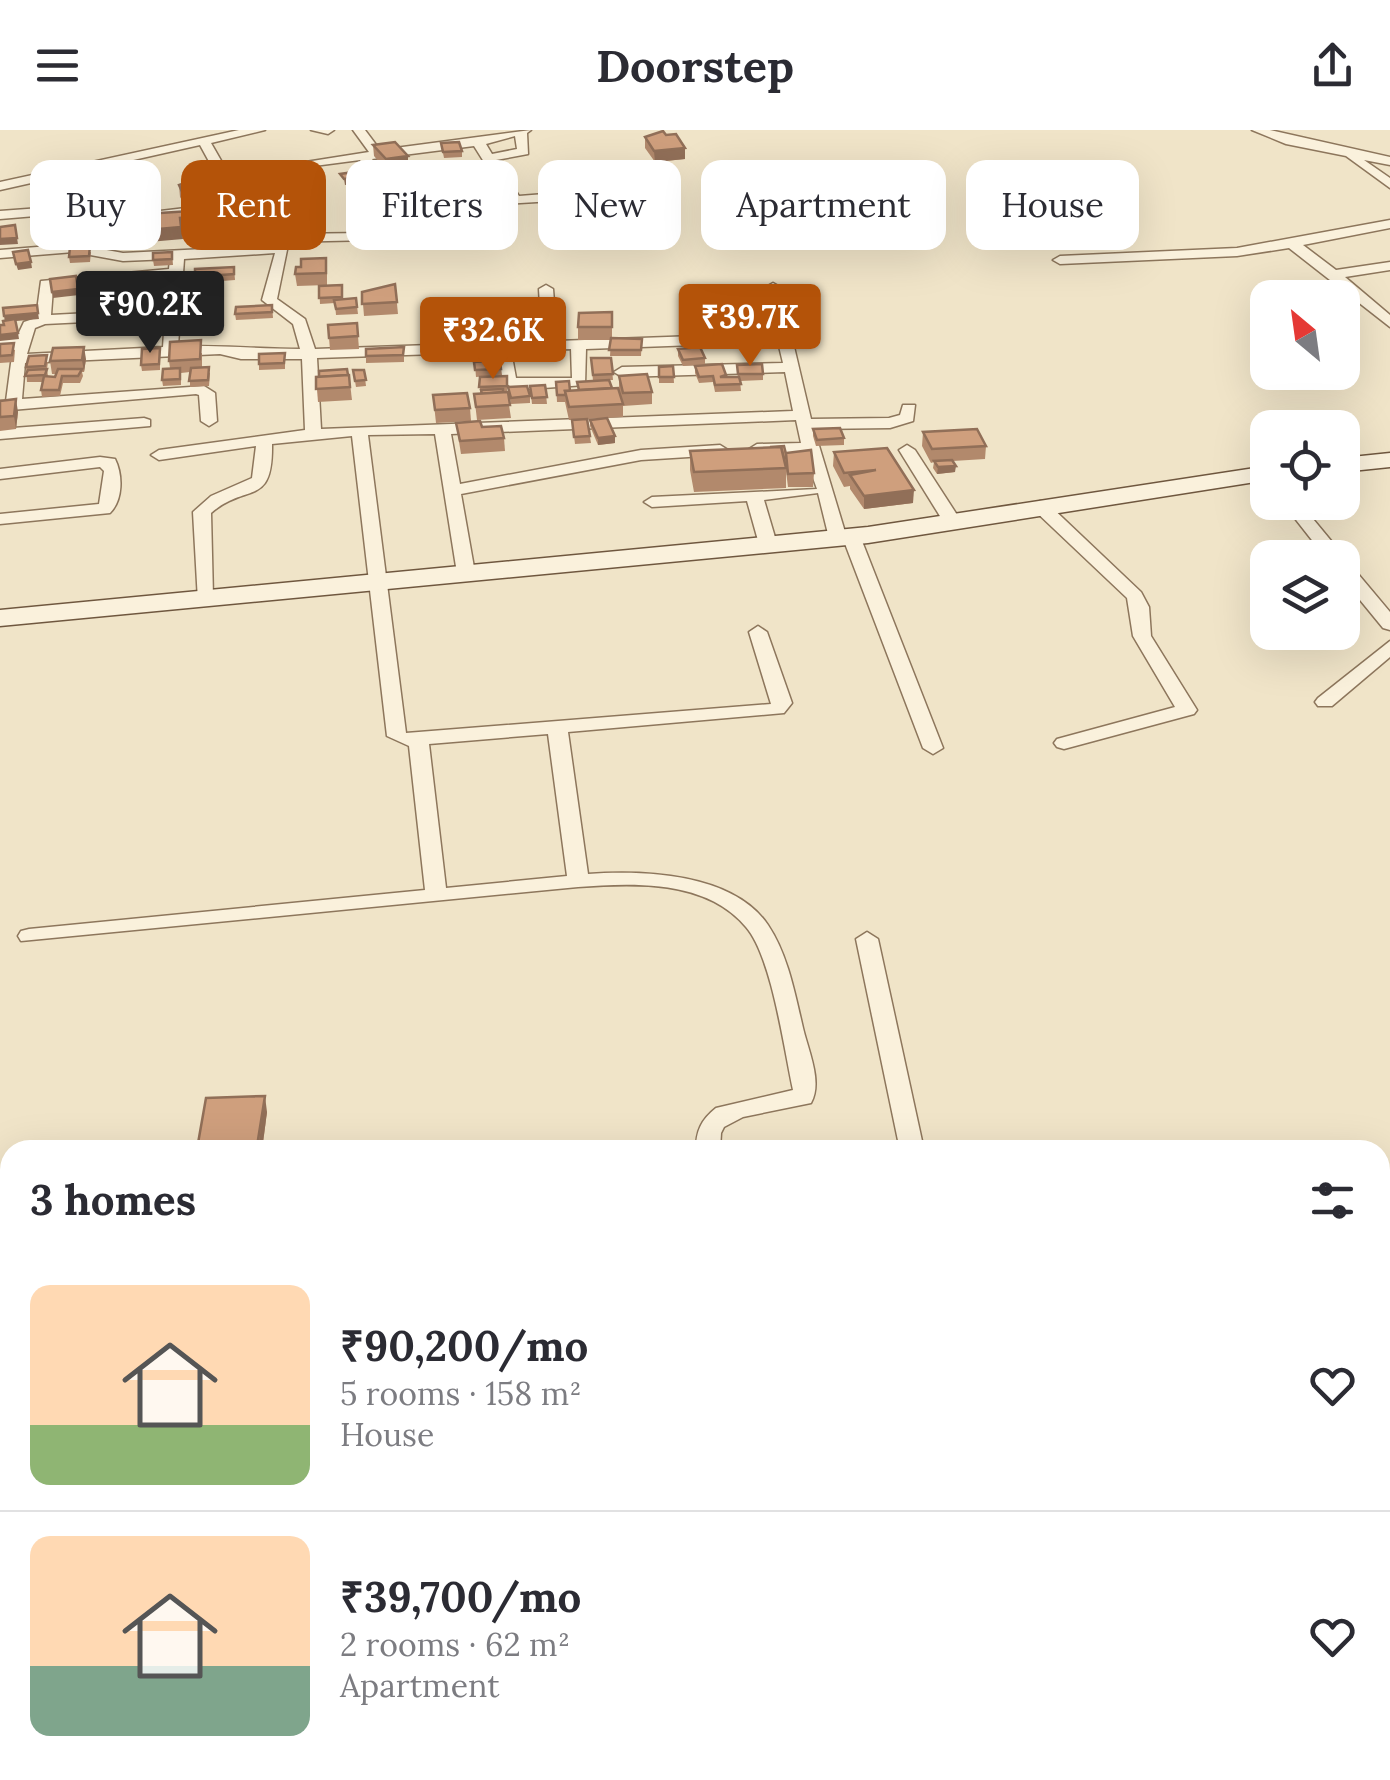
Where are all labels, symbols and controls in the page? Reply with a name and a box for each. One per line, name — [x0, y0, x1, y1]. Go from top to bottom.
text: Doorstep — [596, 37, 794, 94]
icon: menu — [30, 38, 85, 93]
icon: share — [1305, 38, 1360, 93]
chip: Buy — [30, 160, 161, 250]
chip: Rent — [181, 160, 326, 250]
chip: Filters — [346, 160, 518, 250]
chip: New — [538, 160, 681, 250]
chip: Apartment — [701, 160, 946, 250]
chip: House — [966, 160, 1139, 250]
pin: ₹90.2K — [69, 271, 231, 356]
north arrow — [1250, 280, 1360, 390]
map controls — [1250, 280, 1360, 650]
text: ₹90.2K — [98, 283, 202, 324]
pin: ₹39.7K — [669, 284, 831, 369]
text: ₹39.7K — [701, 296, 799, 337]
pin: ₹32.6K — [412, 297, 574, 382]
text: ₹32.6K — [442, 309, 544, 350]
button: locate — [1250, 410, 1360, 520]
button: layers — [1250, 540, 1360, 650]
text: 3 homes — [30, 1173, 196, 1227]
icon: filters — [1305, 1173, 1360, 1228]
text: ₹90,200/mo — [340, 1319, 588, 1373]
icon: home — [110, 1325, 230, 1445]
icon: heart — [1305, 1358, 1360, 1413]
text: 5 rooms · 158 m² — [340, 1373, 582, 1414]
text: House — [340, 1414, 434, 1455]
text: ₹39,700/mo — [340, 1570, 581, 1624]
icon: home — [110, 1576, 230, 1696]
icon: heart — [1305, 1609, 1360, 1664]
text: 2 rooms · 62 m² — [340, 1624, 570, 1665]
text: Apartment — [340, 1665, 500, 1706]

